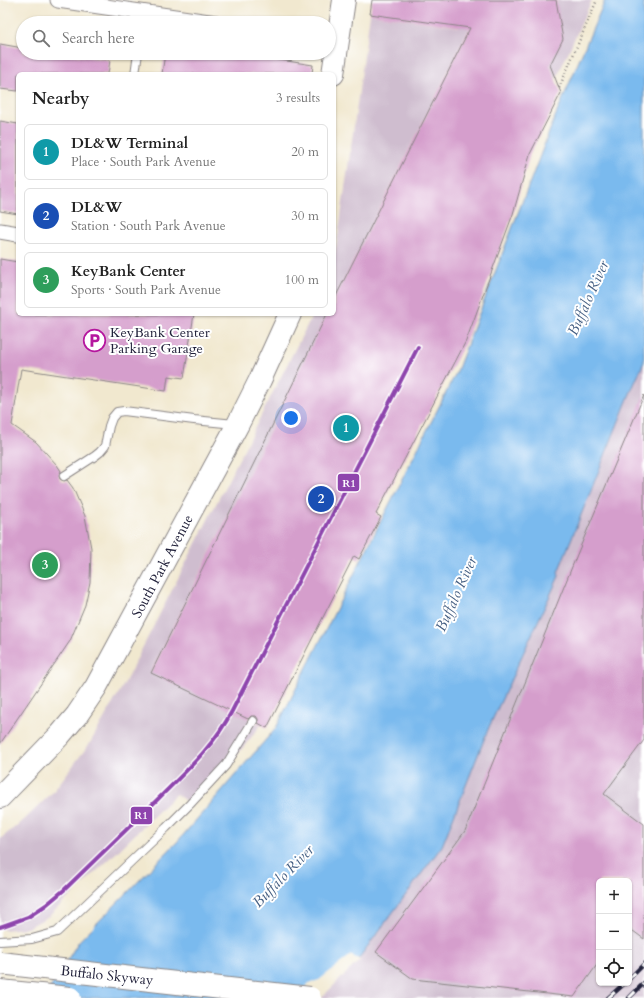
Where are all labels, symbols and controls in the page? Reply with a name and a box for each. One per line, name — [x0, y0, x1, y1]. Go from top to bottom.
search box — [16, 16, 336, 60]
icon: search — [30, 27, 52, 49]
text: Search here — [62, 28, 135, 48]
text: Nearby — [32, 87, 89, 110]
text: 3 results — [276, 89, 320, 107]
text: DL&W Terminal — [71, 133, 188, 153]
text: 1 — [43, 143, 49, 161]
text: 20 m — [291, 143, 319, 161]
text: Place · South Park Avenue — [71, 153, 216, 171]
text: DL&W — [71, 197, 122, 217]
text: 2 — [43, 207, 49, 225]
text: 30 m — [291, 207, 319, 225]
text: Station · South Park Avenue — [71, 217, 226, 235]
water label: Buffalo River — [563, 256, 614, 339]
text: KeyBank Center — [71, 261, 185, 281]
text: 3 — [43, 271, 49, 289]
text: 100 m — [285, 271, 319, 289]
text: Sports · South Park Avenue — [71, 281, 221, 299]
place label: KeyBank Center Parking Garage — [110, 323, 211, 358]
parking icon: KeyBank Center Parking Garage — [82, 327, 108, 353]
your location — [281, 408, 301, 428]
pin: 1 — [333, 413, 359, 443]
line badge: R1 — [337, 473, 360, 492]
text: R1 — [342, 476, 356, 491]
pin: 2 — [308, 484, 334, 514]
street label: South Park Avenue — [127, 511, 198, 621]
pin: 3 — [32, 550, 58, 580]
water label: Buffalo River — [431, 552, 482, 635]
line badge: R1 — [130, 806, 153, 825]
text: R1 — [134, 808, 148, 823]
water label: Buffalo River — [248, 839, 319, 912]
map controls — [596, 878, 632, 986]
button: + — [596, 878, 632, 914]
button: − — [596, 914, 632, 950]
button: locate — [596, 950, 632, 986]
street label: Buffalo Skyway — [60, 961, 155, 990]

